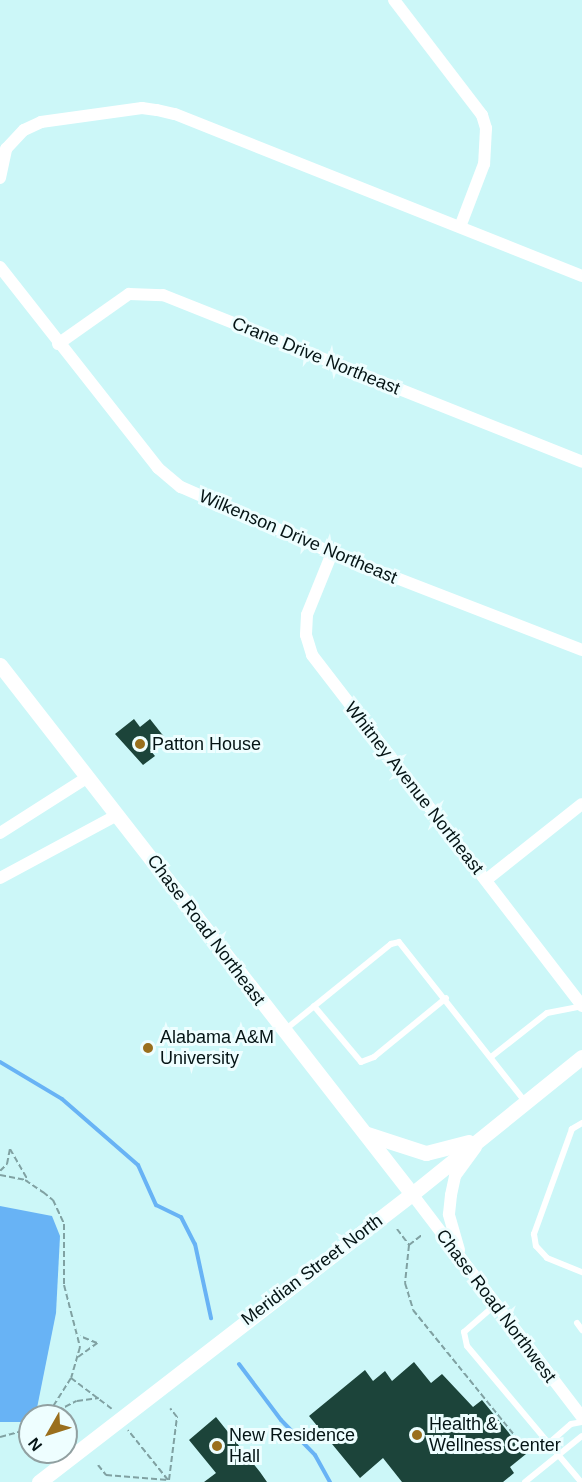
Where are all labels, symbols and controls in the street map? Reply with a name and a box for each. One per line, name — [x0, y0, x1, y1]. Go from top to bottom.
street label: Crane Drive Northeast — [229, 312, 403, 400]
street label: Wilkenson Drive Northeast — [196, 485, 400, 589]
street label: Whitney Avenue Northeast — [340, 697, 488, 879]
place label: Patton House — [152, 733, 261, 755]
marker: Patton House — [133, 737, 147, 751]
street label: Chase Road Northeast — [142, 850, 270, 1010]
place label: Alabama A&M University — [160, 1027, 275, 1070]
marker: Alabama A&M University — [141, 1041, 155, 1055]
street label: Meridian Street North — [237, 1210, 387, 1330]
street label: Chase Road Northwest — [431, 1225, 561, 1387]
north arrow — [18, 1404, 78, 1464]
place label: Health & Wellness Center — [429, 1414, 561, 1456]
place label: New Residence Hall — [229, 1425, 355, 1468]
marker: Health & Wellness Center — [410, 1428, 424, 1442]
text: N — [25, 1435, 45, 1454]
marker: New Residence Hall — [210, 1439, 224, 1453]

